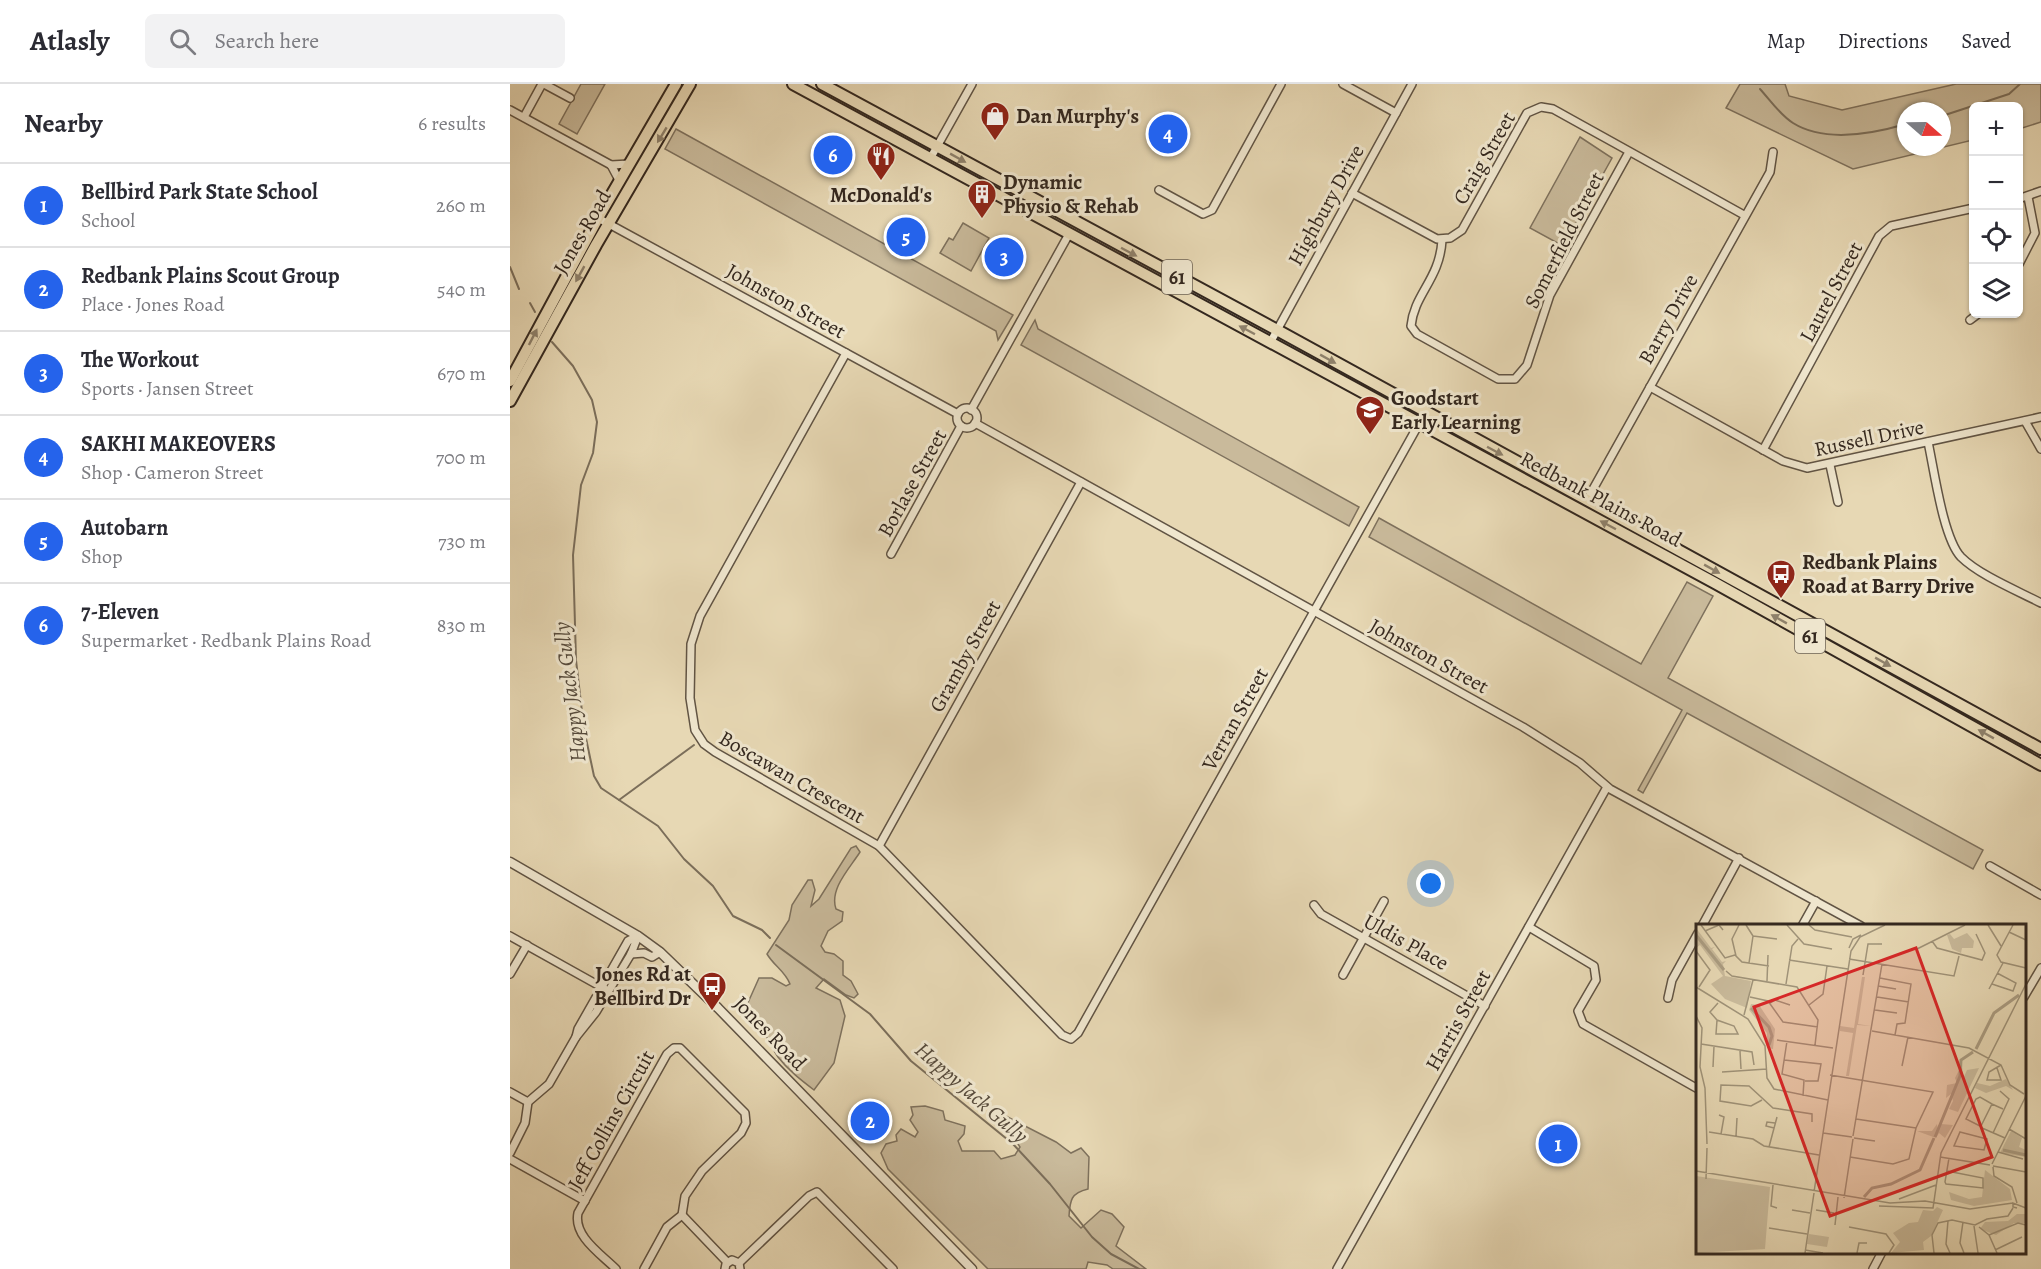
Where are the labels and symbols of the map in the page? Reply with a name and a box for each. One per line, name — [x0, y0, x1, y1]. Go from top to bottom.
shop icon: Dan Murphy's — [979, 100, 1011, 142]
place label: Dan Murphy's — [1016, 102, 1139, 130]
north arrow — [1897, 102, 1951, 156]
street label: Craig Street — [1446, 107, 1522, 209]
pin: 4 — [1148, 112, 1188, 156]
one-way arrow — [657, 127, 667, 144]
pin: 6 — [814, 132, 852, 178]
street label: Highbury Drive — [1281, 139, 1371, 271]
restaurant icon: McDonald's — [865, 140, 897, 182]
one-way arrow — [950, 152, 966, 163]
street label: Somerfield Street — [1517, 167, 1611, 313]
place label: Dynamic Physio & Rehab — [1003, 168, 1139, 220]
building icon: Dynamic Physio & Rehab — [966, 178, 998, 220]
place label: McDonald's — [830, 181, 932, 209]
street label: Jones Road — [546, 184, 618, 280]
pin: 5 — [886, 214, 926, 260]
pin: 3 — [984, 234, 1024, 279]
street label: Laurel Street — [1793, 237, 1869, 347]
one-way arrow — [1120, 247, 1137, 257]
street label: Johnston Street — [721, 257, 851, 345]
road number: 61 — [1162, 260, 1192, 294]
one-way arrow — [575, 266, 585, 283]
street label: Barry Drive — [1632, 269, 1704, 369]
one-way arrow — [1238, 325, 1255, 335]
one-way arrow — [528, 328, 538, 345]
one-way arrow — [1320, 354, 1337, 364]
place label: Goodstart Early Learning — [1391, 384, 1521, 436]
school or university icon: Goodstart Early Learning — [1354, 394, 1386, 436]
street label: Russell Drive — [1812, 413, 1926, 463]
street label: Borlase Street — [871, 424, 953, 542]
street label: Redbank Plains Road — [1515, 444, 1688, 554]
one-way arrow — [1487, 446, 1504, 456]
one-way arrow — [1599, 520, 1616, 530]
place label: Redbank Plains Road at Barry Drive — [1802, 548, 1974, 600]
bus stop icon: Redbank Plains Road at Barry Drive — [1765, 558, 1797, 600]
one-way arrow — [1704, 564, 1721, 574]
street label: Gramby Street — [923, 595, 1007, 717]
street label: Johnston Street — [1364, 612, 1494, 700]
one-way arrow — [1771, 613, 1787, 624]
road number: 61 — [1795, 619, 1825, 653]
water label: Happy Jack Gully — [546, 620, 593, 764]
one-way arrow — [1875, 657, 1892, 667]
street label: Verran Street — [1195, 662, 1275, 776]
street label: Boscawan Crescent — [714, 724, 870, 830]
one-way arrow — [1977, 729, 1994, 739]
your location — [1416, 869, 1445, 898]
street label: Uldis Place — [1358, 907, 1454, 977]
inset map — [1696, 924, 2026, 1254]
place label: Jones Rd at Bellbird Dr — [594, 960, 691, 1012]
street label: Harris Street — [1419, 964, 1497, 1076]
bus stop icon: Jones Rd at Bellbird Dr — [696, 970, 728, 1012]
street label: Jones Road — [727, 990, 813, 1077]
water label: Happy Jack Gully — [908, 1035, 1035, 1151]
street label: Jeff Collins Circuit — [561, 1045, 661, 1195]
pin: 2 — [850, 1098, 890, 1144]
pin: 1 — [1538, 1122, 1578, 1166]

